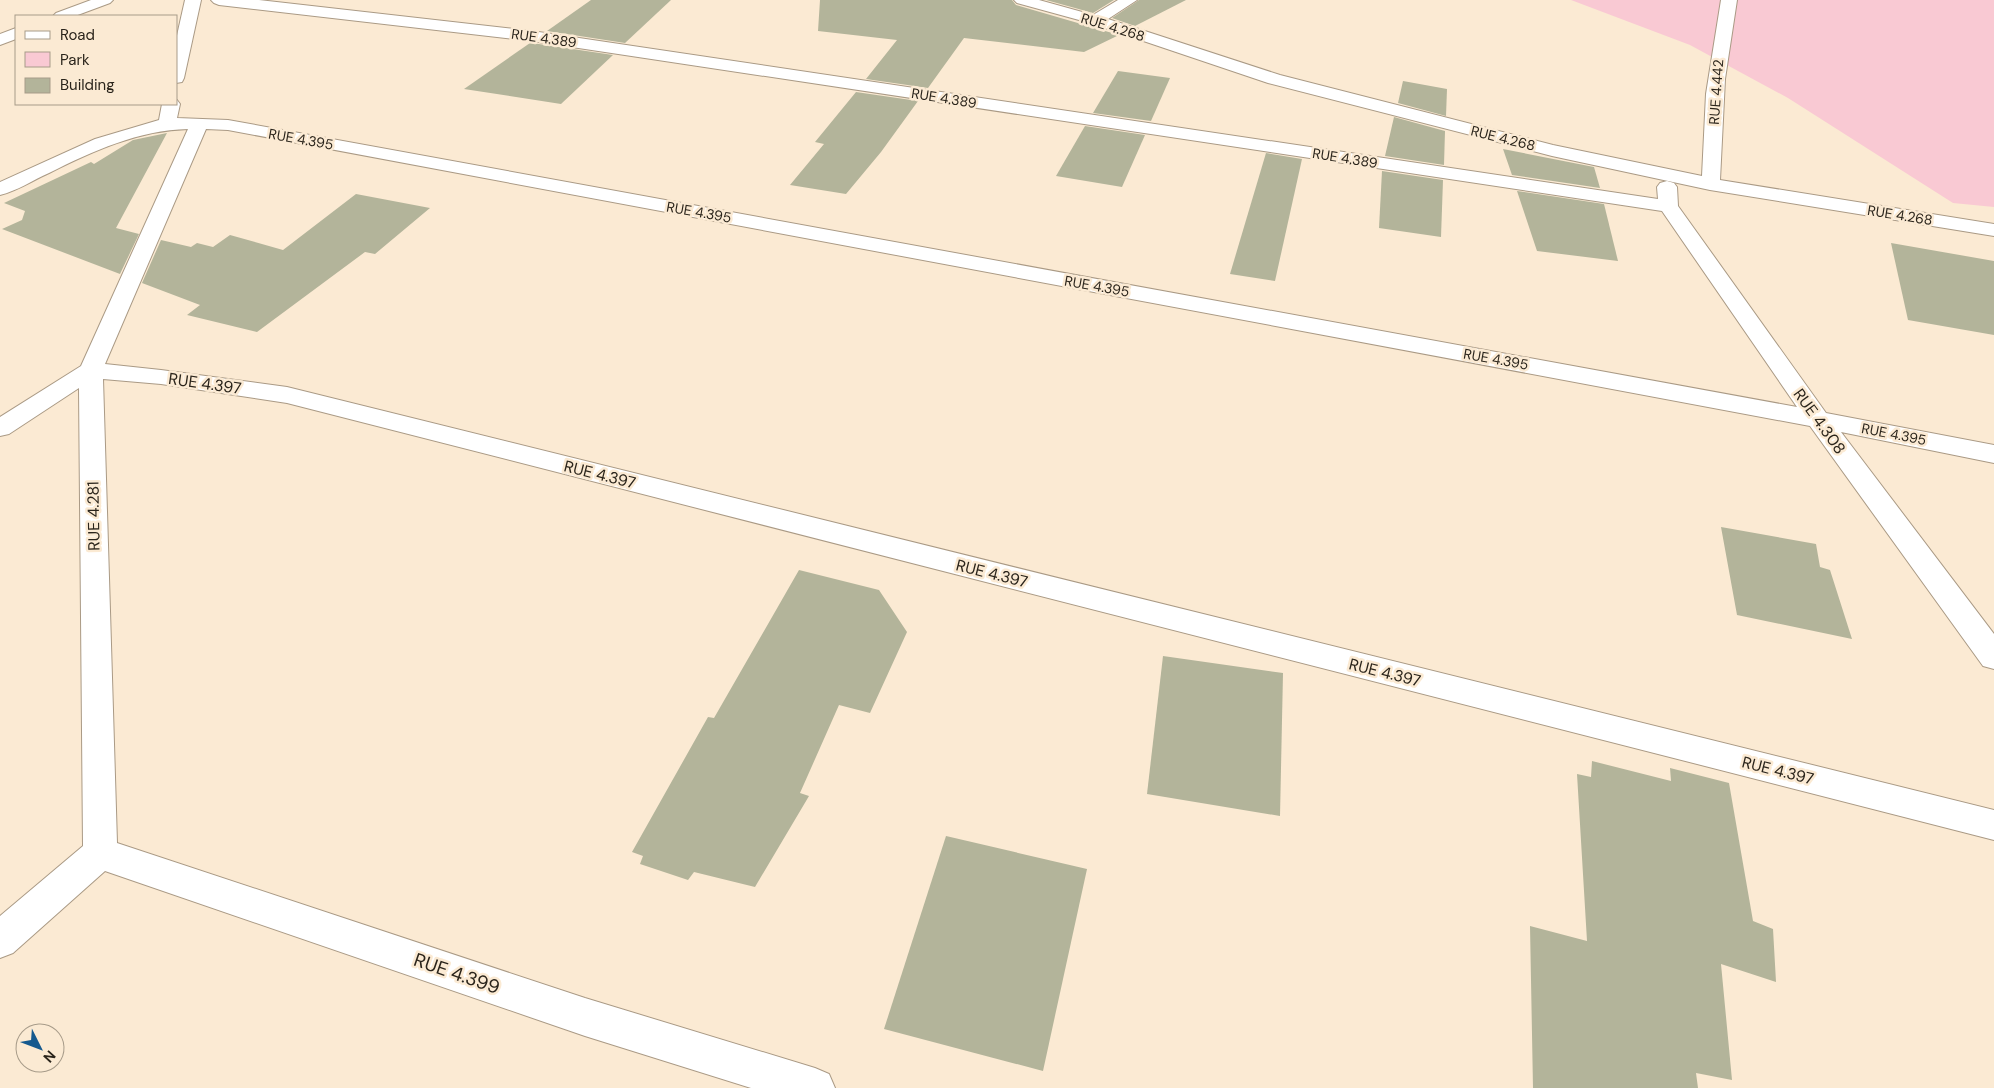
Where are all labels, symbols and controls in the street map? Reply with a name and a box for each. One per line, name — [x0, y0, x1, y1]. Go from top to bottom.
street label: RUE 4.268 — [1079, 9, 1147, 45]
legend — [15, 15, 178, 105]
text: Road — [60, 25, 95, 45]
street label: RUE 4.389 — [510, 25, 578, 52]
text: Park — [60, 50, 90, 70]
street label: RUE 4.442 — [1705, 59, 1727, 125]
text: Building — [60, 75, 115, 95]
street label: RUE 4.389 — [910, 84, 978, 112]
street label: RUE 4.268 — [1469, 121, 1537, 155]
street label: RUE 4.395 — [267, 124, 335, 154]
street label: RUE 4.389 — [1311, 144, 1379, 172]
street label: RUE 4.395 — [665, 197, 733, 227]
street label: RUE 4.268 — [1866, 201, 1934, 229]
street label: RUE 4.395 — [1063, 271, 1131, 301]
street label: RUE 4.395 — [1462, 344, 1530, 374]
street label: RUE 4.397 — [167, 368, 243, 399]
street label: RUE 4.308 — [1789, 384, 1851, 458]
street label: RUE 4.395 — [1860, 419, 1928, 449]
street label: RUE 4.397 — [562, 455, 638, 494]
street label: RUE 4.281 — [82, 481, 105, 551]
street label: RUE 4.397 — [954, 554, 1030, 593]
street label: RUE 4.397 — [1347, 653, 1423, 692]
street label: RUE 4.397 — [1740, 751, 1816, 790]
street label: RUE 4.399 — [411, 947, 503, 1000]
north arrow — [15, 1023, 65, 1073]
text: N — [40, 1047, 60, 1067]

